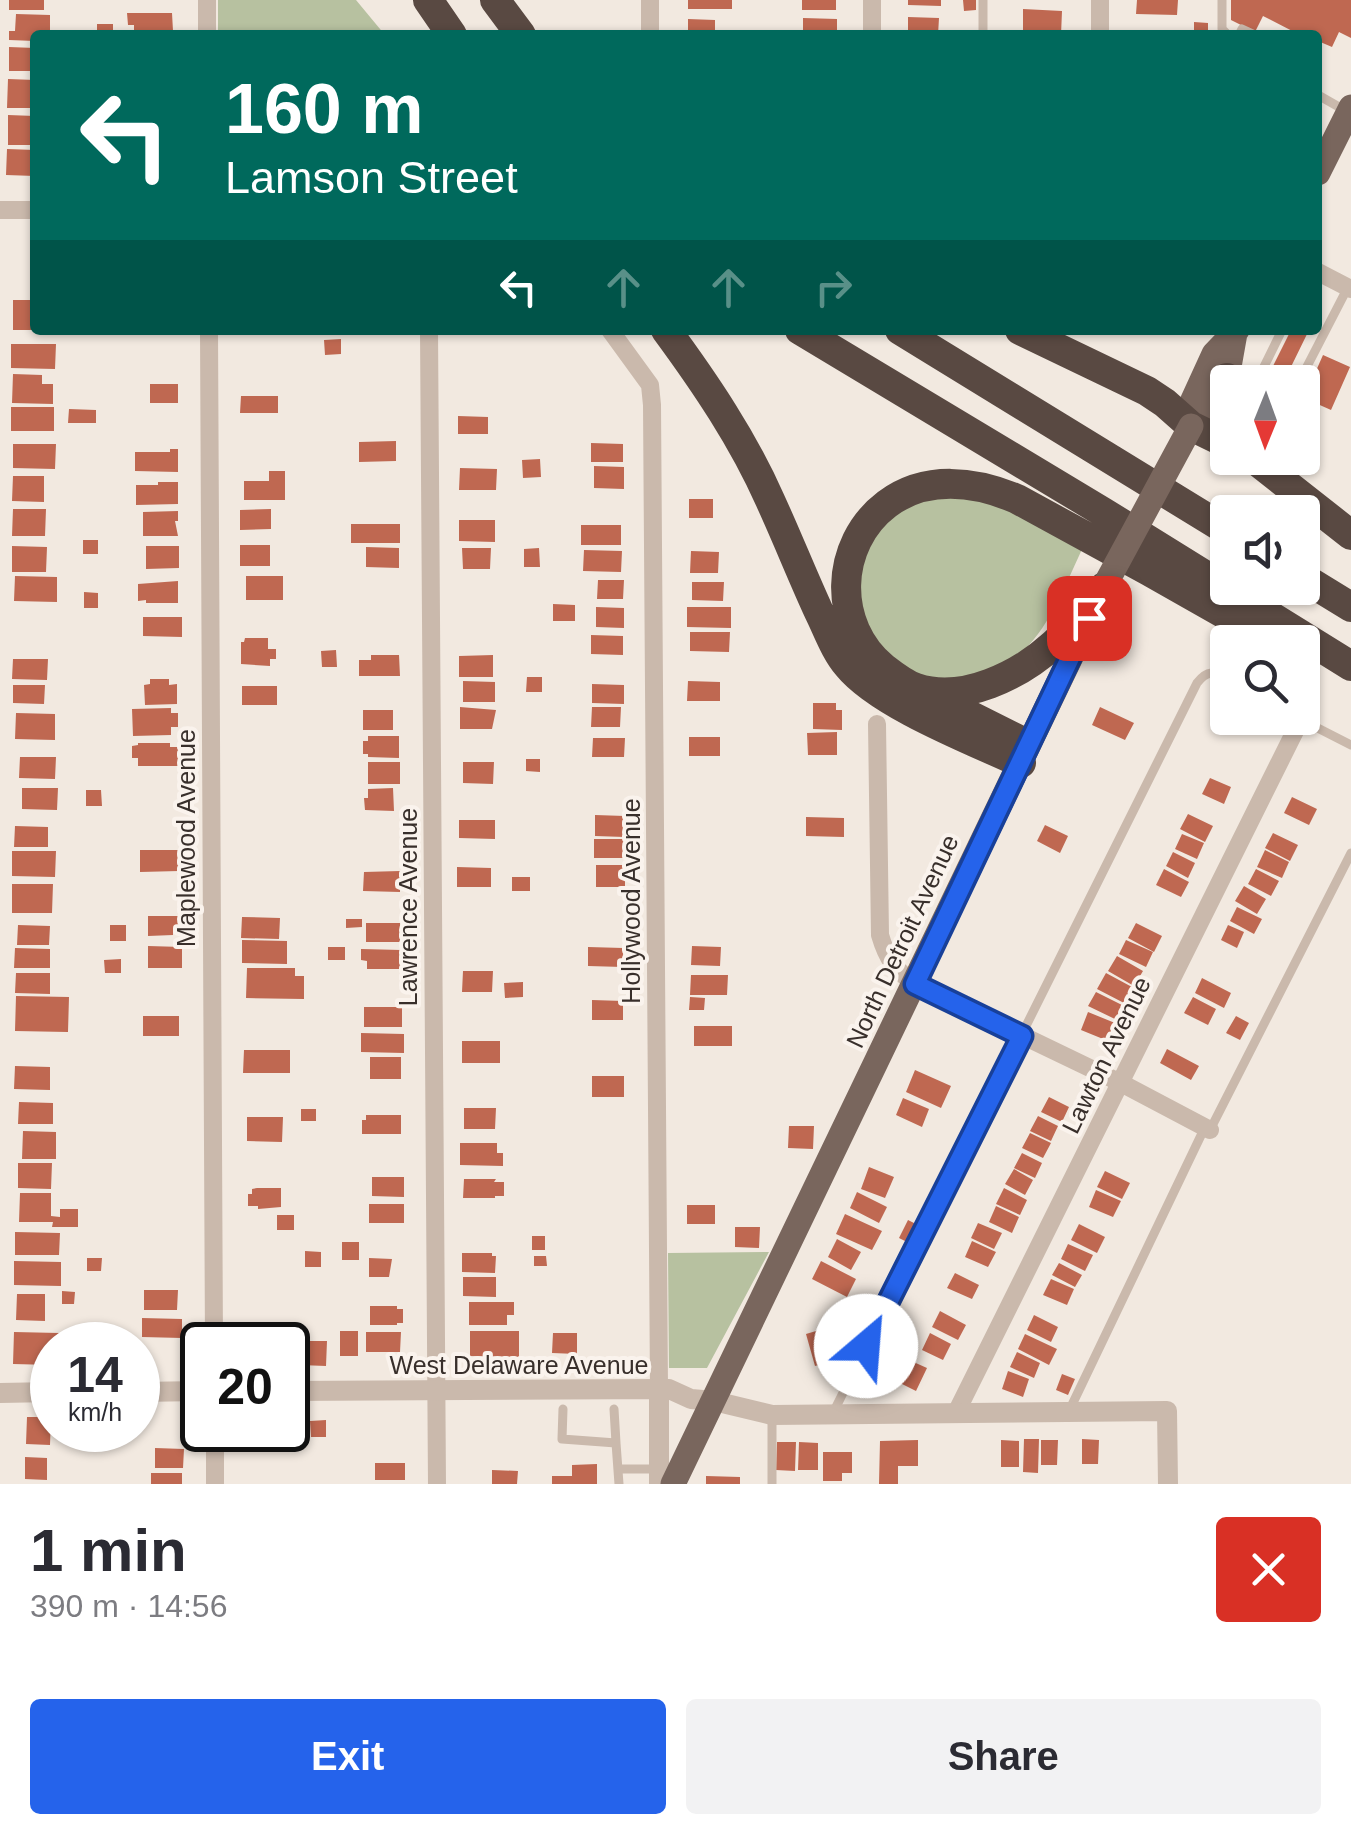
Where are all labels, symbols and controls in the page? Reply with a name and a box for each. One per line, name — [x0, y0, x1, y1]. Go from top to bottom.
icon: left — [60, 70, 190, 200]
text: 160 m — [225, 70, 423, 148]
text: Lamson Street — [225, 152, 518, 203]
icon: left — [491, 260, 546, 315]
icon: ahead — [596, 260, 651, 315]
icon: ahead — [701, 260, 756, 315]
icon: right — [806, 260, 861, 315]
north arrow — [1210, 365, 1320, 475]
map controls — [1210, 365, 1320, 735]
button: sound — [1210, 495, 1320, 605]
pin — [1047, 576, 1132, 661]
icon: arrive — [1062, 591, 1117, 646]
button: search — [1210, 625, 1320, 735]
street label: Maplewood Avenue — [172, 729, 200, 947]
street label: Hollywood Avenue — [617, 798, 645, 1004]
street label: Lawrence Avenue — [394, 808, 422, 1006]
street label: North Detroit Avenue — [840, 830, 964, 1052]
street label: Lawton Avenue — [1056, 972, 1156, 1138]
position arrow — [814, 1294, 918, 1398]
speed limit sign: 20 — [180, 1322, 310, 1452]
text: 14 — [67, 1347, 123, 1403]
street label: West Delaware Avenue — [390, 1351, 648, 1379]
text: km/h — [68, 1398, 122, 1426]
text: 1 min — [30, 1517, 187, 1584]
button: close — [1216, 1517, 1321, 1622]
text: 390 m · 14:56 — [30, 1588, 227, 1624]
button: Exit — [30, 1699, 666, 1814]
button: Share — [686, 1699, 1321, 1814]

